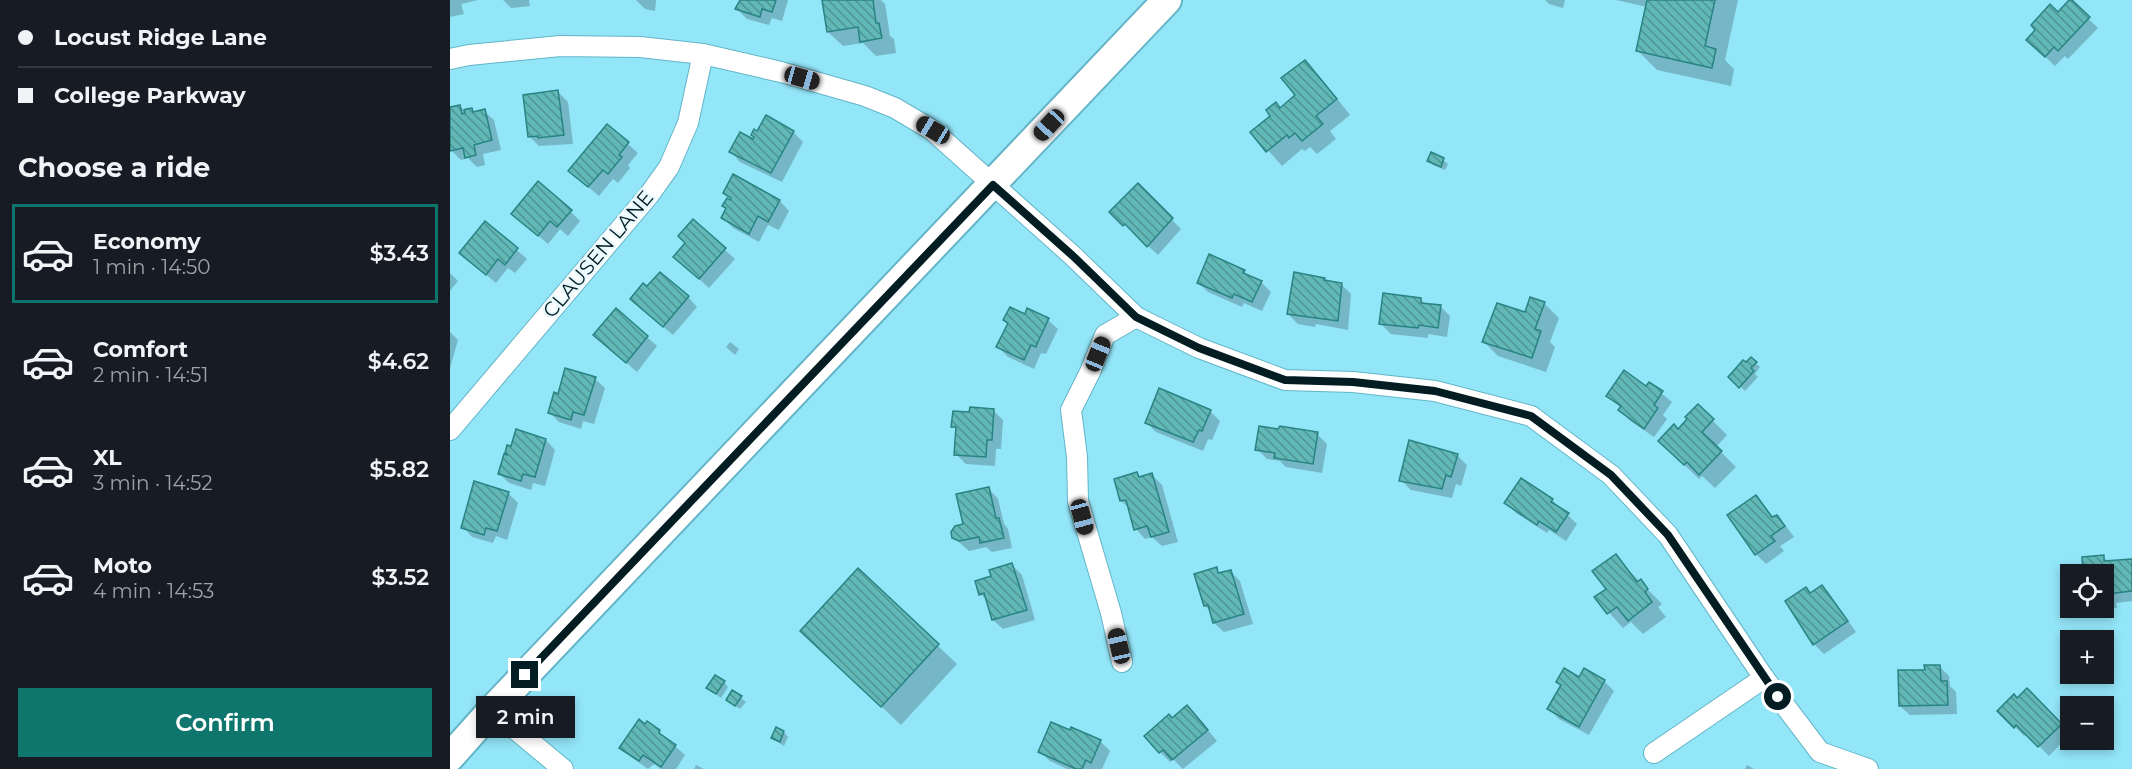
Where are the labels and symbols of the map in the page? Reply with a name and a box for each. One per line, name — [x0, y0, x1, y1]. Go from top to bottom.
car — [782, 64, 822, 92]
car — [1030, 106, 1068, 144]
car — [913, 113, 953, 147]
street label: CLAUSEN LANE — [538, 185, 658, 323]
car — [1083, 334, 1113, 374]
car — [1069, 497, 1095, 537]
car — [1106, 626, 1132, 666]
route end — [511, 661, 538, 688]
route start — [1764, 683, 1791, 710]
callout: 2 min — [476, 696, 574, 738]

